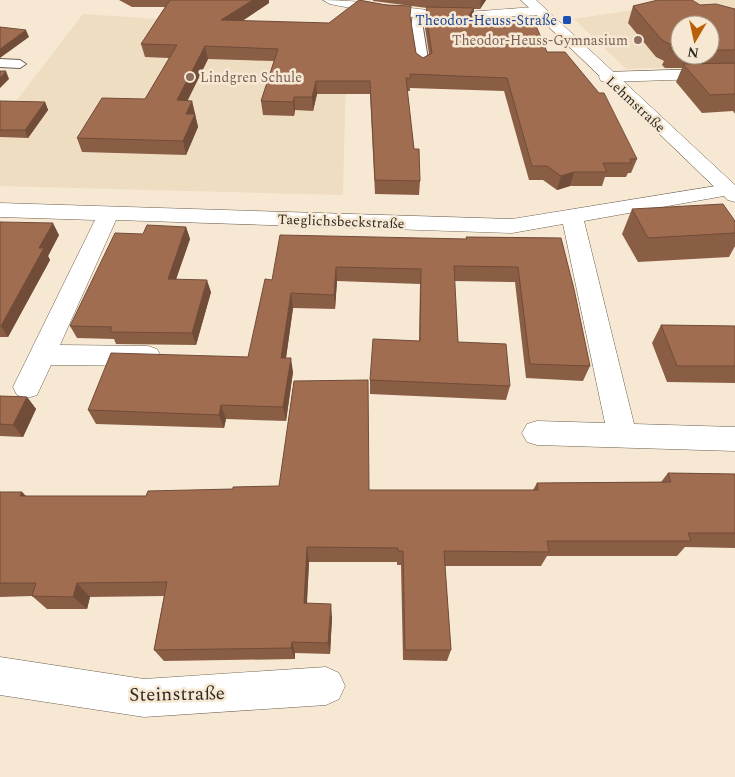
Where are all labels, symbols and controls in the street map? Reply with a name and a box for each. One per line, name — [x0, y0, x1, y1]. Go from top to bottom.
place label: Theodor-Heuss-Straße — [415, 10, 557, 31]
marker: Theodor-Heuss-Straße — [561, 14, 573, 26]
north arrow — [670, 15, 720, 65]
place label: Theodor-Heuss-Gymnasium — [452, 30, 628, 51]
marker: Theodor-Heuss-Gymnasium — [632, 34, 644, 46]
text: N — [686, 41, 700, 64]
place label: Lindgren Schule — [200, 67, 302, 88]
marker: Lindgren Schule — [184, 71, 196, 83]
street label: Lehmstraße — [601, 71, 670, 138]
street label: Taeglichsbeckstraße — [277, 209, 405, 234]
street label: Steinstraße — [129, 679, 225, 710]

